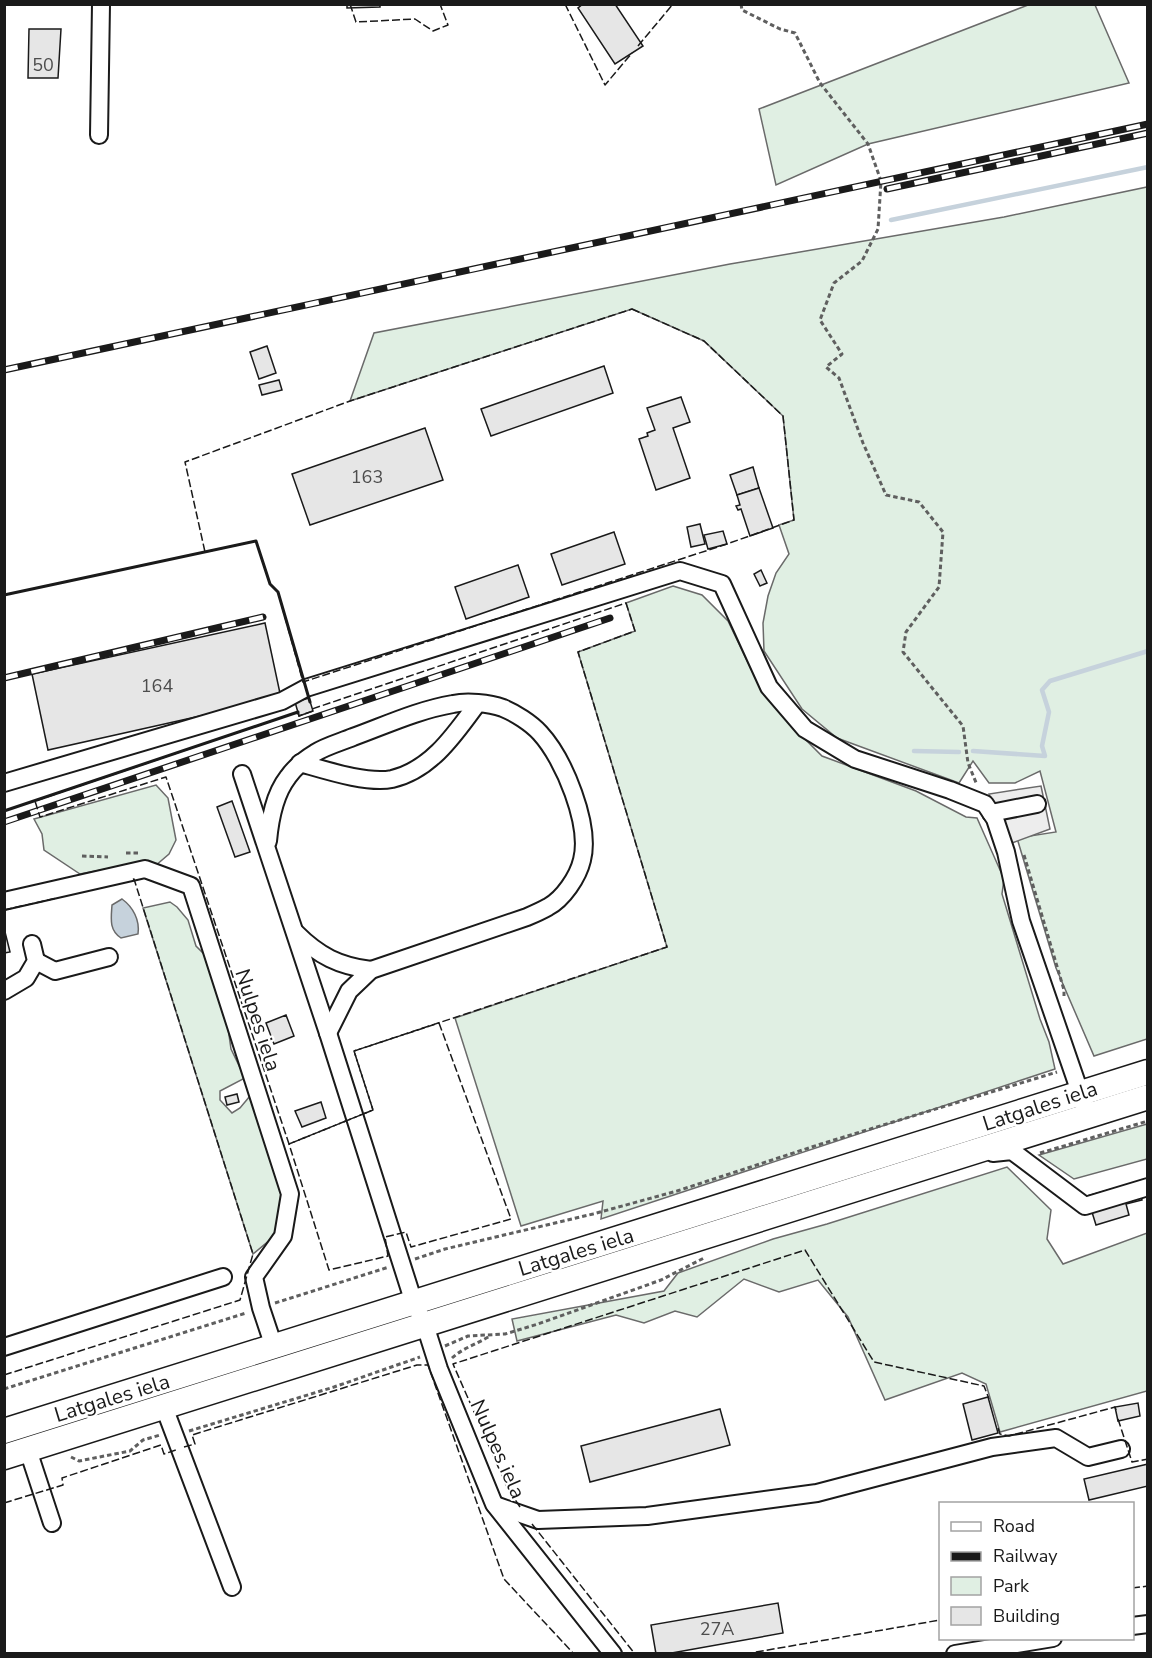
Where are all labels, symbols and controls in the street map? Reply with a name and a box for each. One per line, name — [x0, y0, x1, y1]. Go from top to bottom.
house number: 50 — [32, 53, 54, 77]
house number: 163 — [351, 465, 383, 489]
house number: 164 — [141, 674, 173, 698]
street label: Nulpes iela — [228, 965, 288, 1075]
street label: Latgales iela — [979, 1074, 1101, 1138]
street label: Latgales iela — [515, 1221, 637, 1283]
street label: Latgales iela — [51, 1367, 173, 1429]
street label: Nulpes iela — [464, 1395, 532, 1503]
legend — [939, 1502, 1134, 1640]
text: Road — [993, 1514, 1035, 1538]
text: Railway — [993, 1544, 1058, 1568]
text: Park — [993, 1574, 1030, 1598]
text: Building — [993, 1604, 1060, 1628]
house number: 27A — [700, 1617, 734, 1641]

